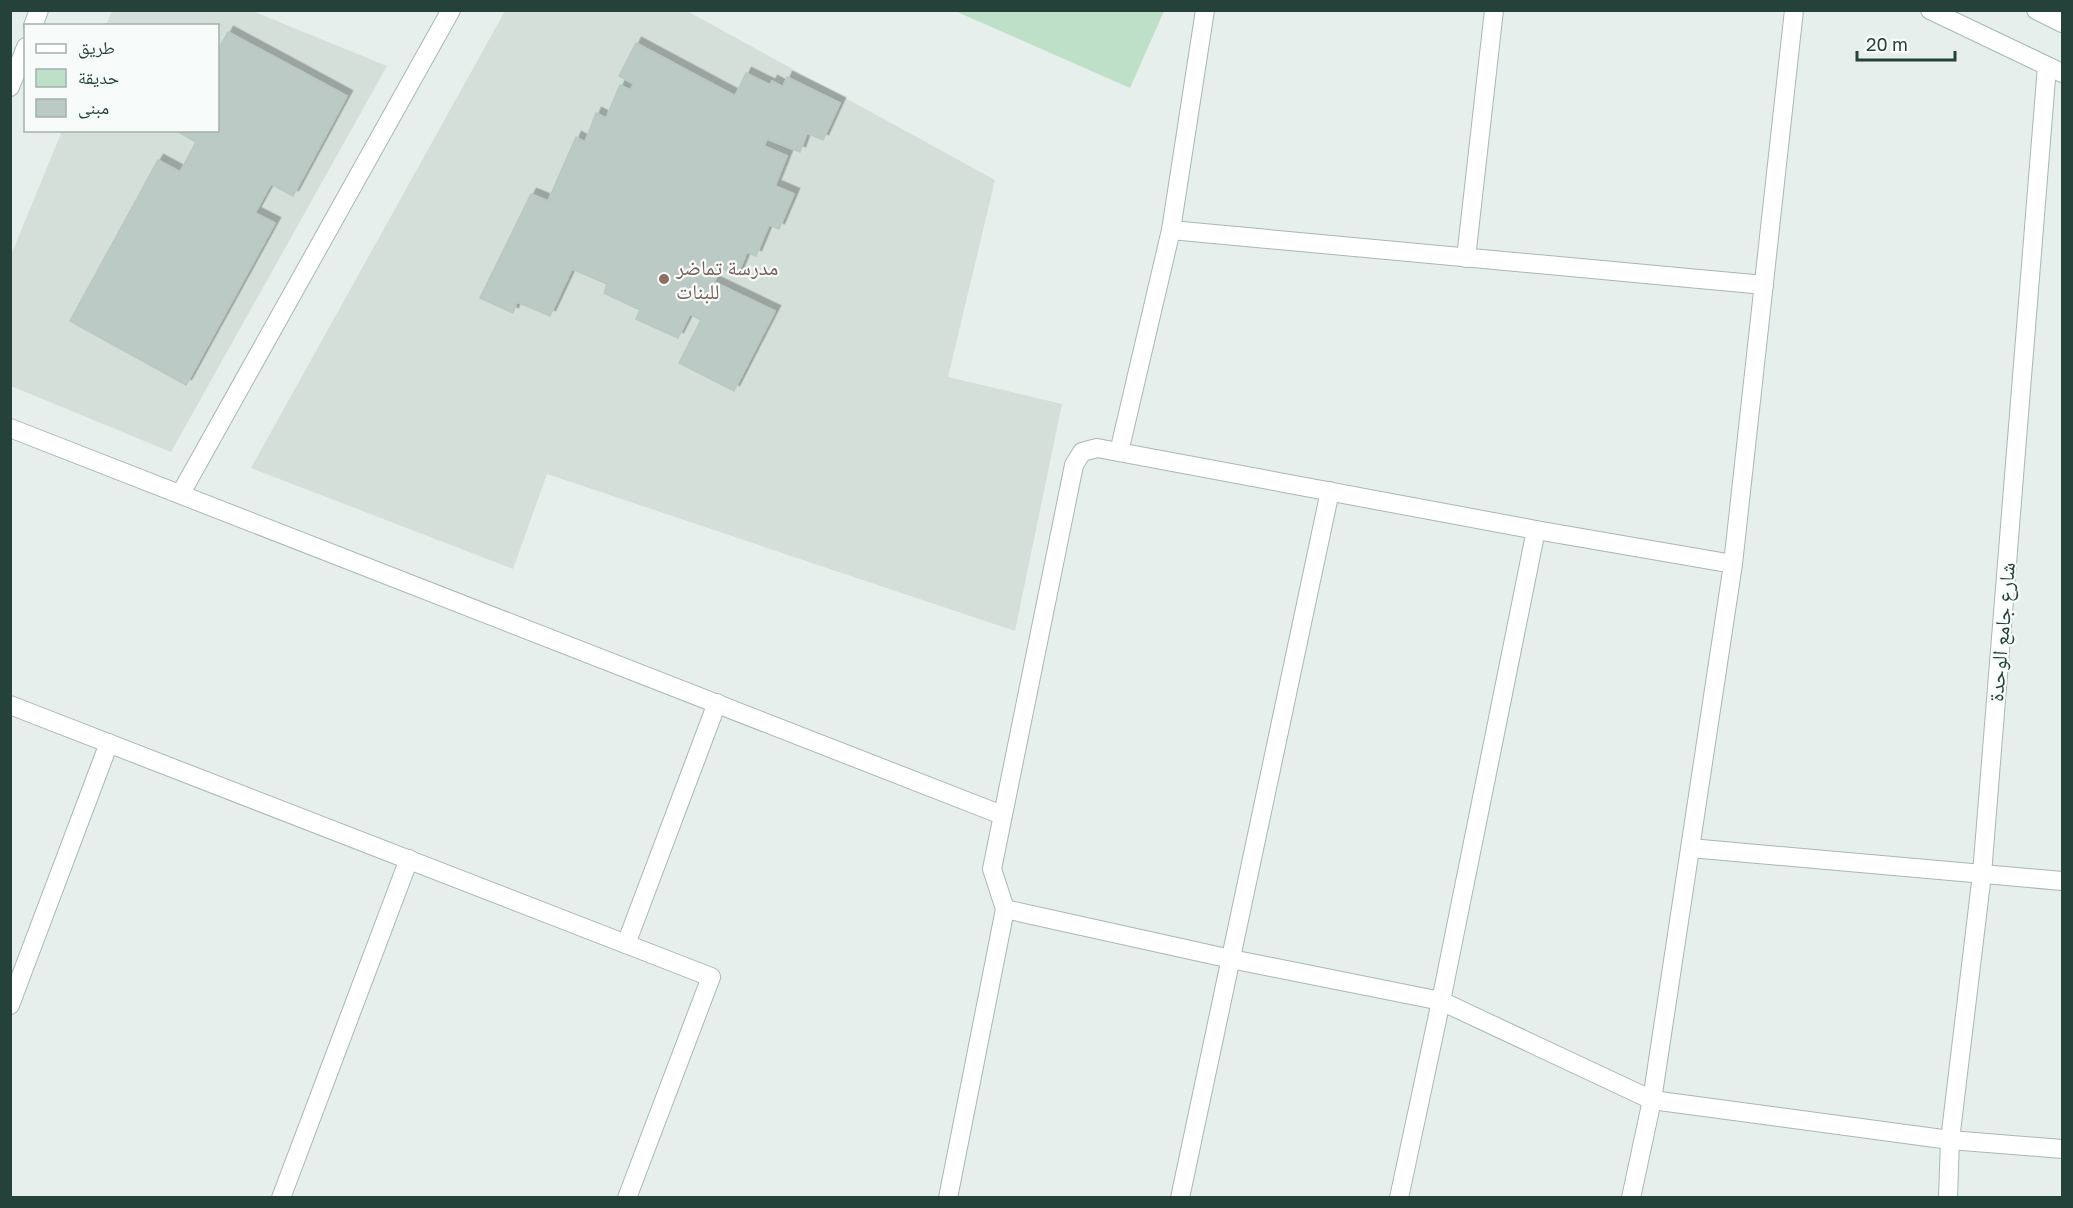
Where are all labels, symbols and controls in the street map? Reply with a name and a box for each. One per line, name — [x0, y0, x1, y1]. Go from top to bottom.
legend — [24, 24, 219, 132]
scale bar — [1857, 24, 1954, 62]
text: 20 m — [1866, 33, 1908, 55]
text: طريق — [78, 36, 115, 59]
text: حديقة — [78, 66, 119, 88]
text: مبنى — [78, 96, 109, 119]
place label: مدرسة تماضر للبنات — [675, 254, 778, 304]
marker: مدرسة تماضر للبنات — [657, 272, 671, 286]
street label: شارع جامع الوحدة — [1982, 561, 2021, 703]

